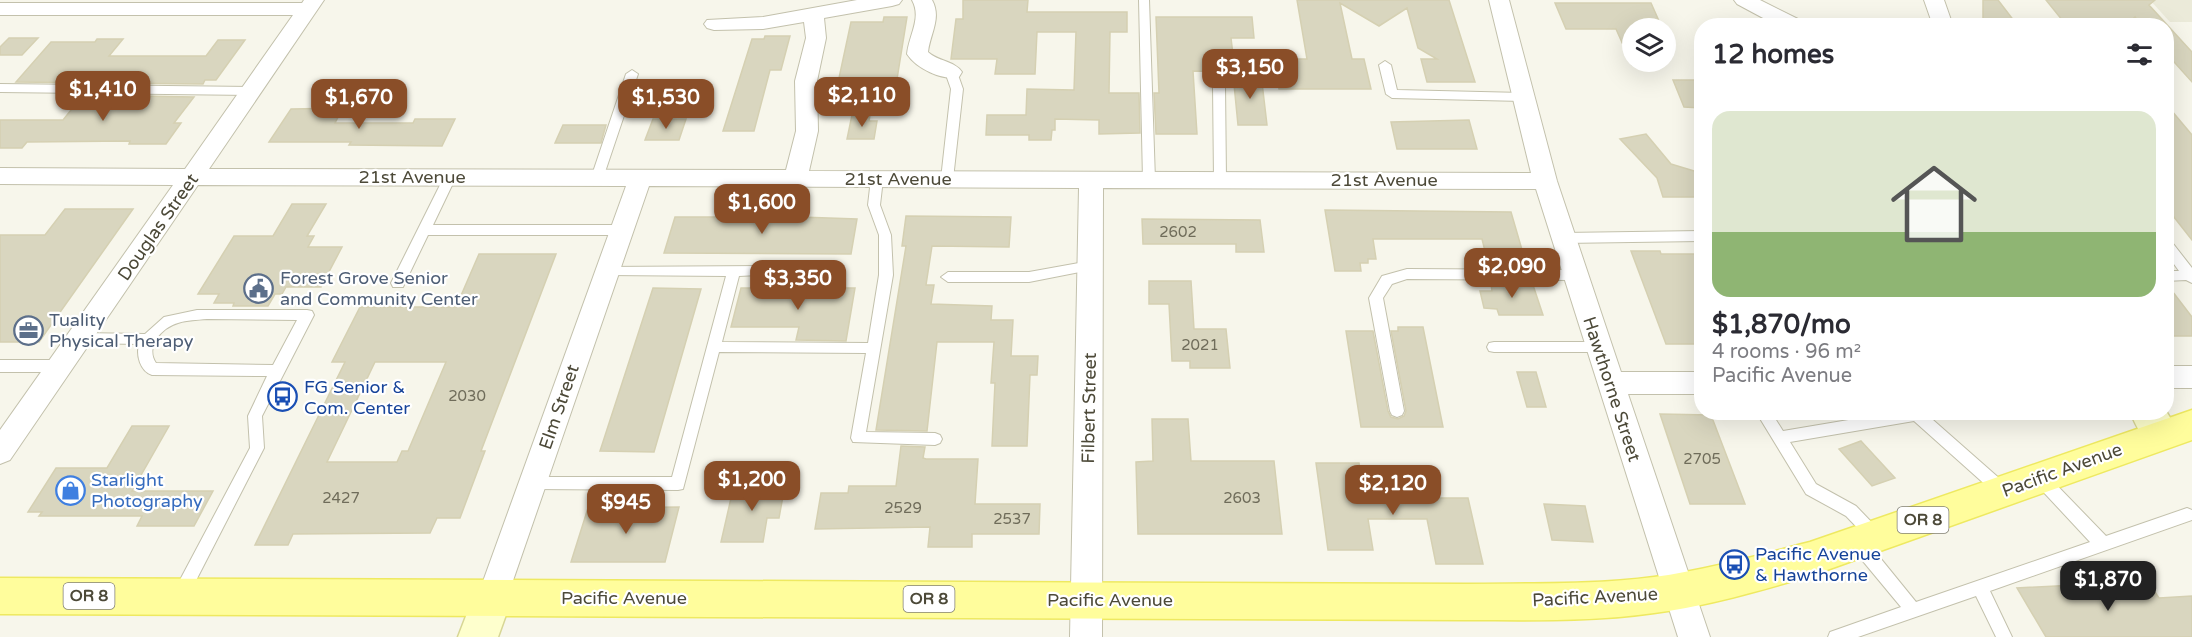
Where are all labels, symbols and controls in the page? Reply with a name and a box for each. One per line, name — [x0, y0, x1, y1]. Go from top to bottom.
map controls — [1622, 18, 1676, 72]
button: layers — [1622, 18, 1676, 72]
icon: filters — [2123, 38, 2156, 71]
text: 12 homes — [1712, 39, 1834, 70]
pin: $3,150 — [1201, 49, 1299, 100]
text: $3,150 — [1216, 56, 1284, 80]
pin: $1,410 — [54, 71, 152, 122]
pin: $2,110 — [813, 77, 911, 128]
text: $1,410 — [69, 78, 137, 102]
pin: $1,670 — [310, 79, 408, 130]
pin: $1,530 — [617, 79, 715, 130]
text: $2,110 — [828, 84, 896, 108]
text: $1,670 — [325, 86, 393, 110]
text: $1,530 — [632, 86, 700, 110]
icon: home — [1880, 150, 1988, 258]
street label: 21st Avenue — [358, 166, 466, 188]
street label: 21st Avenue — [844, 168, 952, 190]
street label: Douglas Street — [113, 169, 203, 285]
street label: 21st Avenue — [1330, 169, 1438, 191]
pin: $1,600 — [713, 184, 811, 235]
text: $1,600 — [728, 191, 796, 215]
house number: 2602 — [1159, 223, 1197, 241]
pin: $2,090 — [1463, 248, 1561, 299]
text: $2,090 — [1478, 255, 1546, 279]
pin: $3,350 — [749, 260, 847, 311]
place label: Forest Grove Senior and Community Center — [280, 267, 478, 310]
text: $3,350 — [764, 267, 832, 291]
public building icon: Forest Grove Senior and Community Center — [243, 272, 275, 304]
place label: Tuality Physical Therapy — [49, 309, 194, 352]
text: $1,870/mo — [1712, 309, 1851, 340]
office icon: Tuality Physical Therapy — [12, 314, 44, 346]
street label: Hawthorne Street — [1578, 314, 1646, 464]
house number: 2021 — [1181, 336, 1219, 354]
text: 4 rooms · 96 m² — [1712, 340, 1861, 364]
street label: Filbert Street — [1077, 352, 1101, 464]
street label: Elm Street — [534, 361, 584, 452]
text: Pacific Avenue — [1712, 364, 1852, 388]
place label: FG Senior & Com. Center — [304, 376, 410, 419]
bus stop icon: FG Senior & Com. Center — [267, 381, 299, 413]
house number: 2030 — [448, 387, 486, 405]
street label: Pacific Avenue — [1999, 438, 2125, 502]
house number: 2705 — [1683, 450, 1721, 468]
pin: $1,200 — [703, 461, 801, 512]
pin: $2,120 — [1344, 465, 1442, 516]
text: $1,200 — [718, 468, 786, 492]
place label: Starlight Photography — [91, 469, 203, 512]
text: $2,120 — [1359, 472, 1427, 496]
shop icon: Starlight Photography — [54, 474, 86, 506]
pin: $945 — [590, 484, 662, 535]
house number: 2427 — [322, 489, 360, 507]
house number: 2603 — [1223, 489, 1261, 507]
text: $945 — [601, 491, 651, 515]
house number: 2529 — [884, 499, 922, 517]
road number: OR 8 — [1898, 507, 1948, 533]
house number: 2537 — [993, 510, 1031, 528]
place label: Pacific Avenue & Hawthorne — [1755, 543, 1881, 586]
bus stop icon: Pacific Avenue & Hawthorne — [1718, 548, 1750, 580]
pin: $1,870 — [2059, 561, 2157, 612]
text: $1,870 — [2074, 568, 2142, 592]
road number: OR 8 — [64, 583, 115, 609]
street label: Pacific Avenue — [1532, 583, 1658, 611]
road number: OR 8 — [904, 586, 954, 612]
street label: Pacific Avenue — [561, 587, 687, 609]
street label: Pacific Avenue — [1047, 589, 1173, 611]

